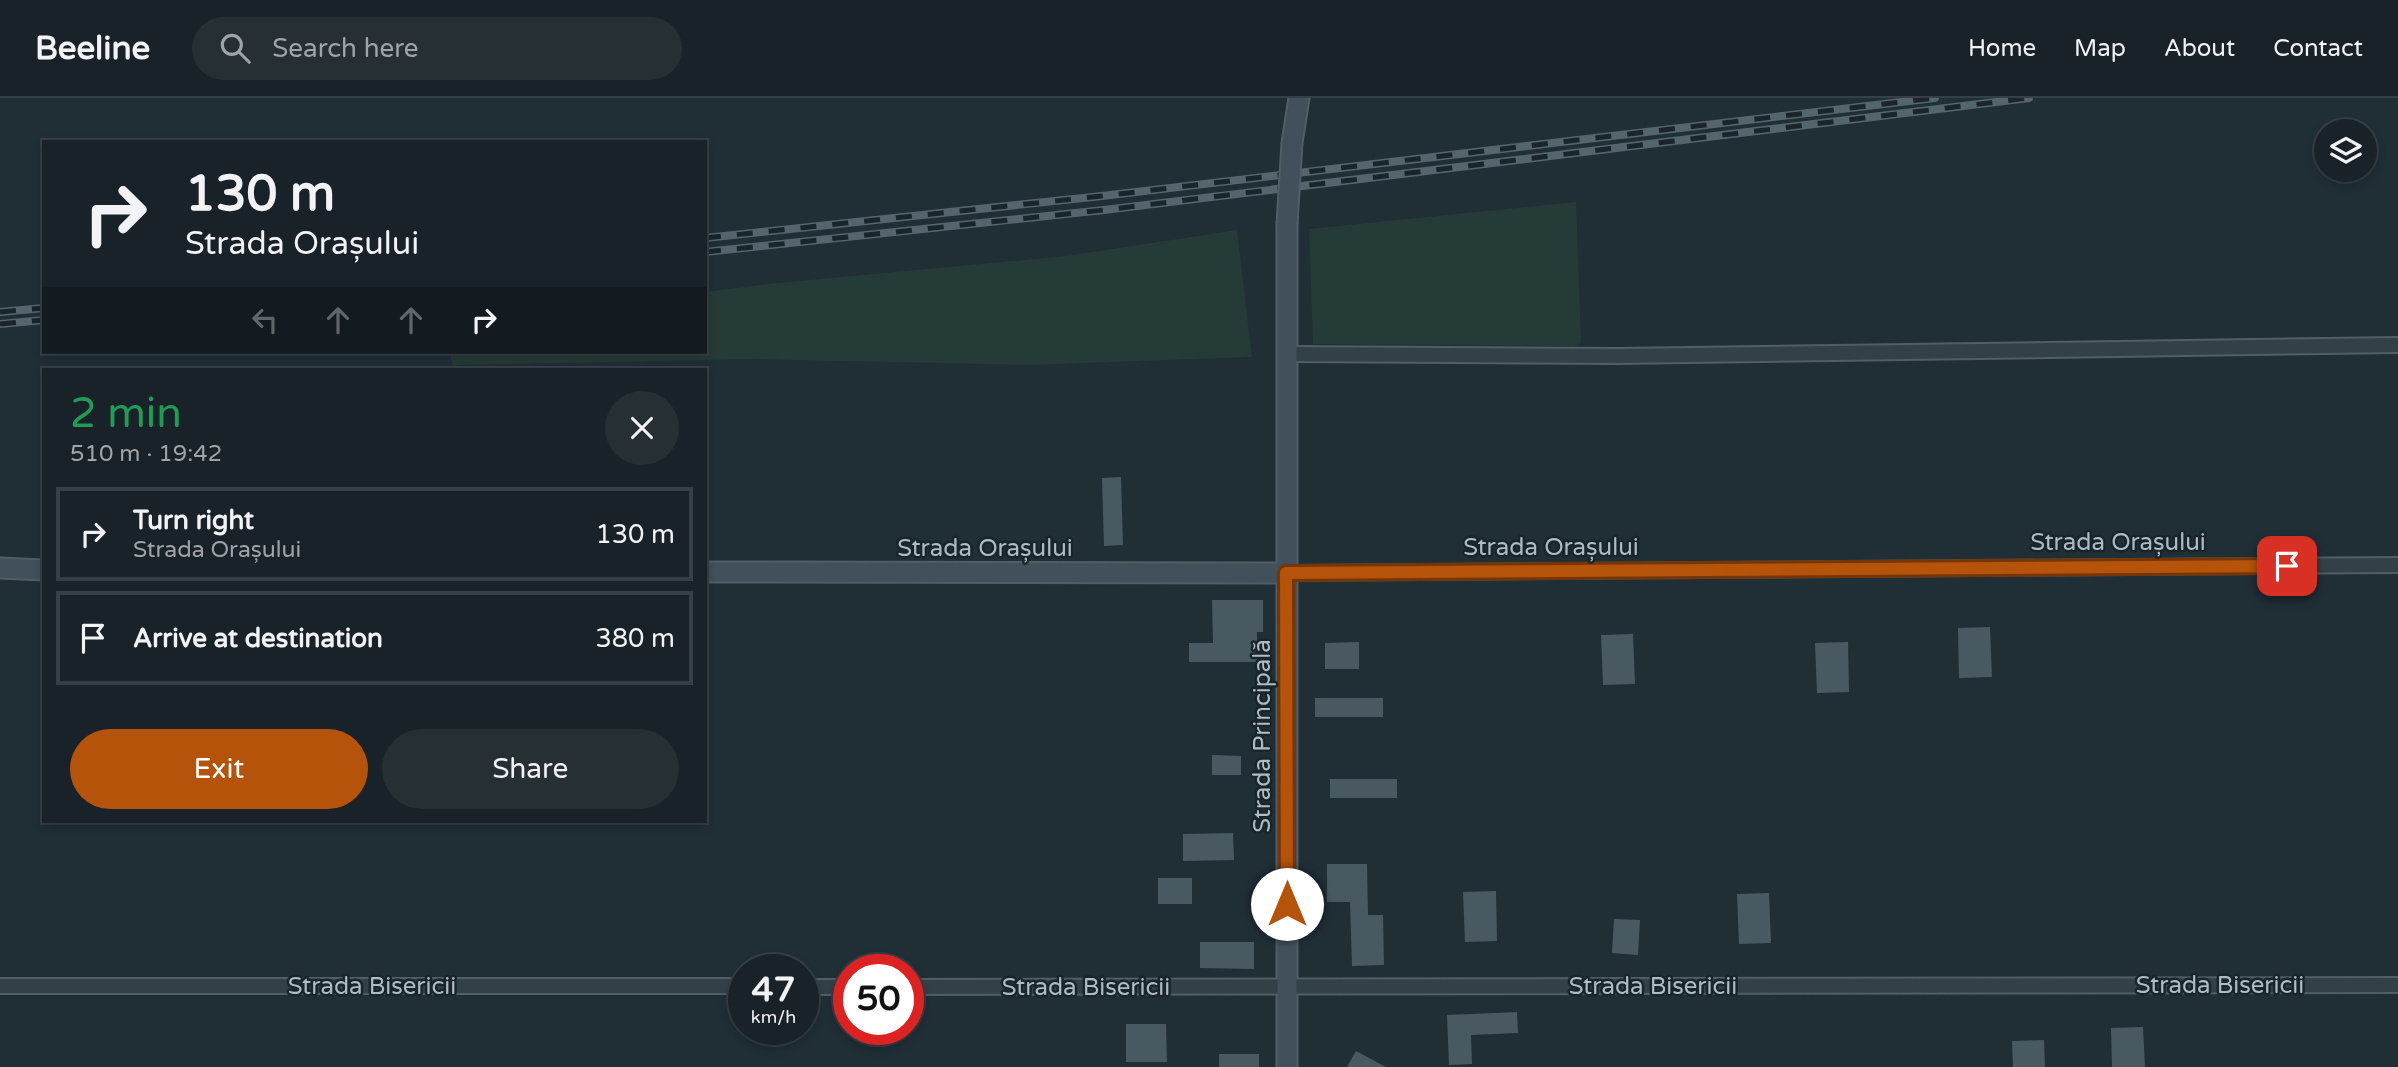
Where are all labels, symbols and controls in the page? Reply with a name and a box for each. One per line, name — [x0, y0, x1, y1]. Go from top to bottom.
search box — [192, 17, 682, 80]
text: Beeline — [35, 29, 150, 68]
icon: search — [216, 29, 254, 67]
text: Search here — [272, 33, 418, 64]
text: Home — [1968, 34, 2036, 63]
text: Map — [2074, 34, 2126, 63]
text: About — [2164, 34, 2235, 63]
text: Contact — [2273, 34, 2363, 63]
map controls — [2314, 119, 2377, 182]
button: layers — [2314, 119, 2377, 182]
text: 130 m — [185, 165, 335, 224]
icon: right — [70, 168, 161, 259]
text: Strada Orașului — [185, 225, 419, 263]
icon: left — [246, 301, 284, 339]
icon: ahead — [319, 301, 357, 339]
icon: ahead — [392, 301, 430, 339]
icon: right — [465, 301, 503, 339]
text: 2 min — [70, 388, 182, 439]
button: close — [605, 391, 679, 465]
text: 510 m · 19:42 — [70, 440, 222, 468]
text: Turn right — [133, 505, 254, 536]
icon: right — [74, 515, 112, 553]
text: 130 m — [595, 519, 675, 550]
street label: Strada Orașului — [2030, 528, 2206, 557]
street label: Strada Orașului — [1463, 533, 1639, 562]
street label: Strada Orașului — [897, 534, 1073, 563]
text: Strada Orașului — [133, 536, 301, 564]
pin — [2257, 536, 2317, 596]
icon: arrive — [2268, 547, 2306, 585]
icon: arrive — [74, 619, 112, 657]
text: Arrive at destination — [133, 623, 383, 654]
text: 380 m — [595, 623, 675, 654]
street label: Strada Principală — [1248, 639, 1277, 833]
button: Exit — [70, 729, 368, 809]
button: Share — [382, 729, 679, 809]
position arrow — [1250, 867, 1324, 941]
speed limit sign: 50 — [833, 954, 924, 1045]
text: 47 — [752, 969, 795, 1011]
street label: Strada Bisericii — [2136, 971, 2304, 1000]
street label: Strada Bisericii — [288, 972, 456, 1001]
street label: Strada Bisericii — [1569, 972, 1737, 1001]
street label: Strada Bisericii — [1002, 973, 1170, 1002]
text: km/h — [751, 1006, 796, 1028]

